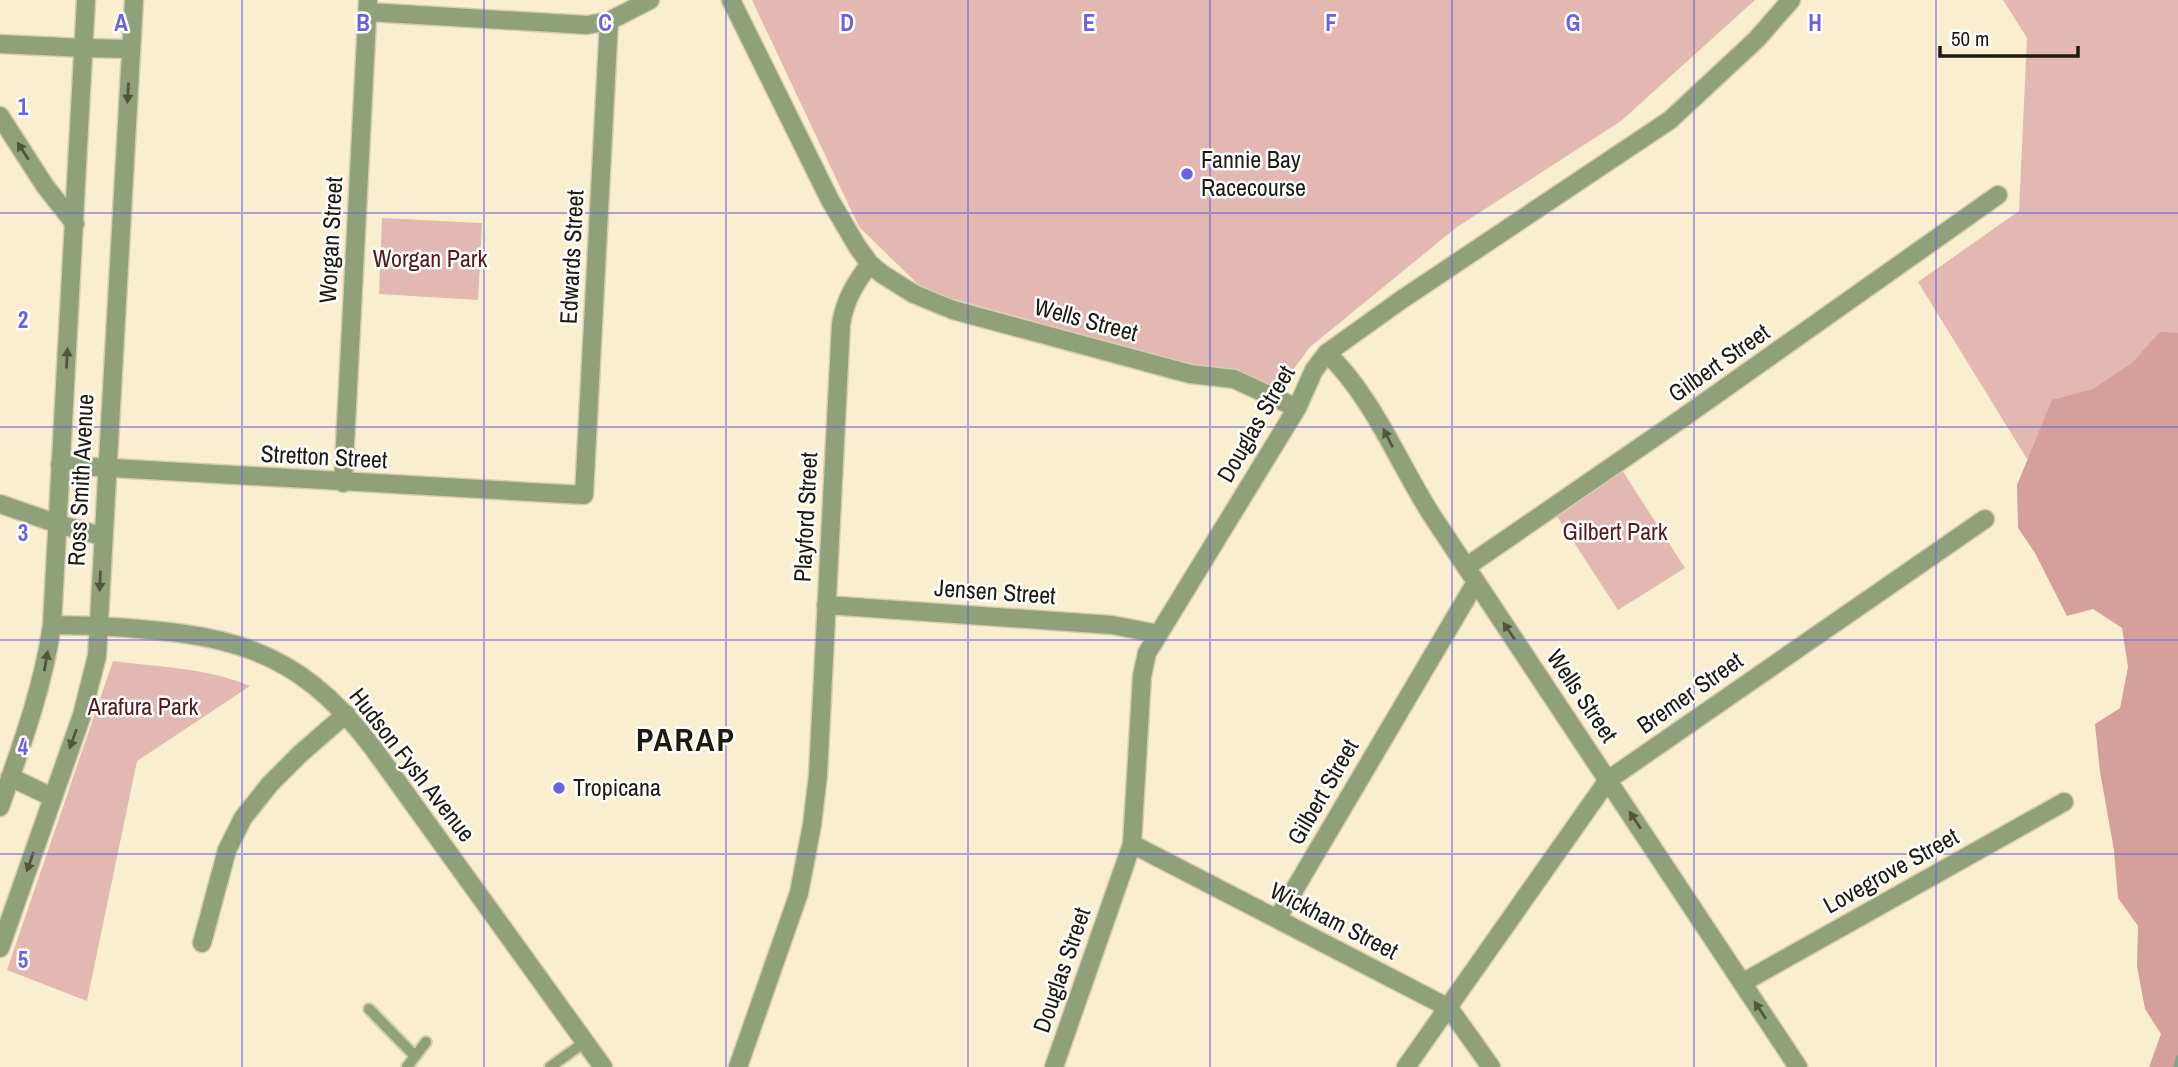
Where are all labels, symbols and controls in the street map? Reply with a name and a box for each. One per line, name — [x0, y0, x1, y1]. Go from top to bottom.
text: A — [114, 7, 128, 38]
text: B — [356, 7, 370, 38]
text: C — [598, 7, 612, 38]
text: D — [840, 7, 854, 38]
text: E — [1083, 7, 1095, 38]
text: F — [1325, 7, 1337, 38]
text: G — [1566, 7, 1580, 38]
text: H — [1808, 7, 1822, 38]
scale bar — [1940, 14, 2078, 58]
text: 50 m — [1951, 24, 1989, 53]
one-way arrow — [123, 82, 134, 104]
text: 1 — [18, 91, 29, 122]
one-way arrow — [16, 141, 29, 161]
place label: Fannie Bay Racecourse — [1201, 143, 1306, 203]
marker: Fannie Bay Racecourse — [1179, 166, 1195, 182]
street label: Worgan Street — [311, 175, 349, 304]
street label: Edwards Street — [552, 188, 591, 325]
park label: Worgan Park — [373, 242, 487, 274]
street label: Wells Street — [1031, 290, 1142, 348]
text: 2 — [18, 304, 28, 335]
street label: Gilbert Street — [1661, 315, 1776, 409]
one-way arrow — [61, 347, 72, 369]
street label: Douglas Street — [1209, 359, 1302, 488]
street label: Ross Smith Avenue — [60, 393, 100, 567]
one-way arrow — [1382, 428, 1393, 448]
street label: Stretton Street — [260, 437, 389, 475]
street label: Playford Street — [786, 451, 824, 583]
park label: Gilbert Park — [1563, 515, 1668, 547]
text: 3 — [18, 517, 28, 548]
one-way arrow — [95, 570, 106, 592]
street label: Jensen Street — [933, 571, 1057, 611]
one-way arrow — [1503, 621, 1516, 640]
street label: Wells Street — [1540, 643, 1626, 749]
street label: Bremer Street — [1630, 644, 1749, 740]
one-way arrow — [41, 650, 52, 672]
street label: Hudson Fysh Avenue — [343, 681, 483, 848]
park label: Arafura Park — [87, 690, 198, 722]
district label: PARAP — [636, 718, 736, 761]
one-way arrow — [67, 729, 78, 750]
text: 4 — [18, 731, 29, 762]
street label: Gilbert Street — [1279, 732, 1366, 850]
place label: Tropicana — [573, 771, 661, 803]
marker: Tropicana — [551, 780, 567, 796]
one-way arrow — [1628, 810, 1641, 830]
street label: Lovegrove Street — [1817, 820, 1964, 920]
one-way arrow — [24, 851, 35, 872]
street label: Wickham Street — [1265, 874, 1405, 966]
street label: Douglas Street — [1025, 902, 1098, 1036]
text: 5 — [18, 944, 28, 975]
one-way arrow — [1753, 1001, 1767, 1019]

